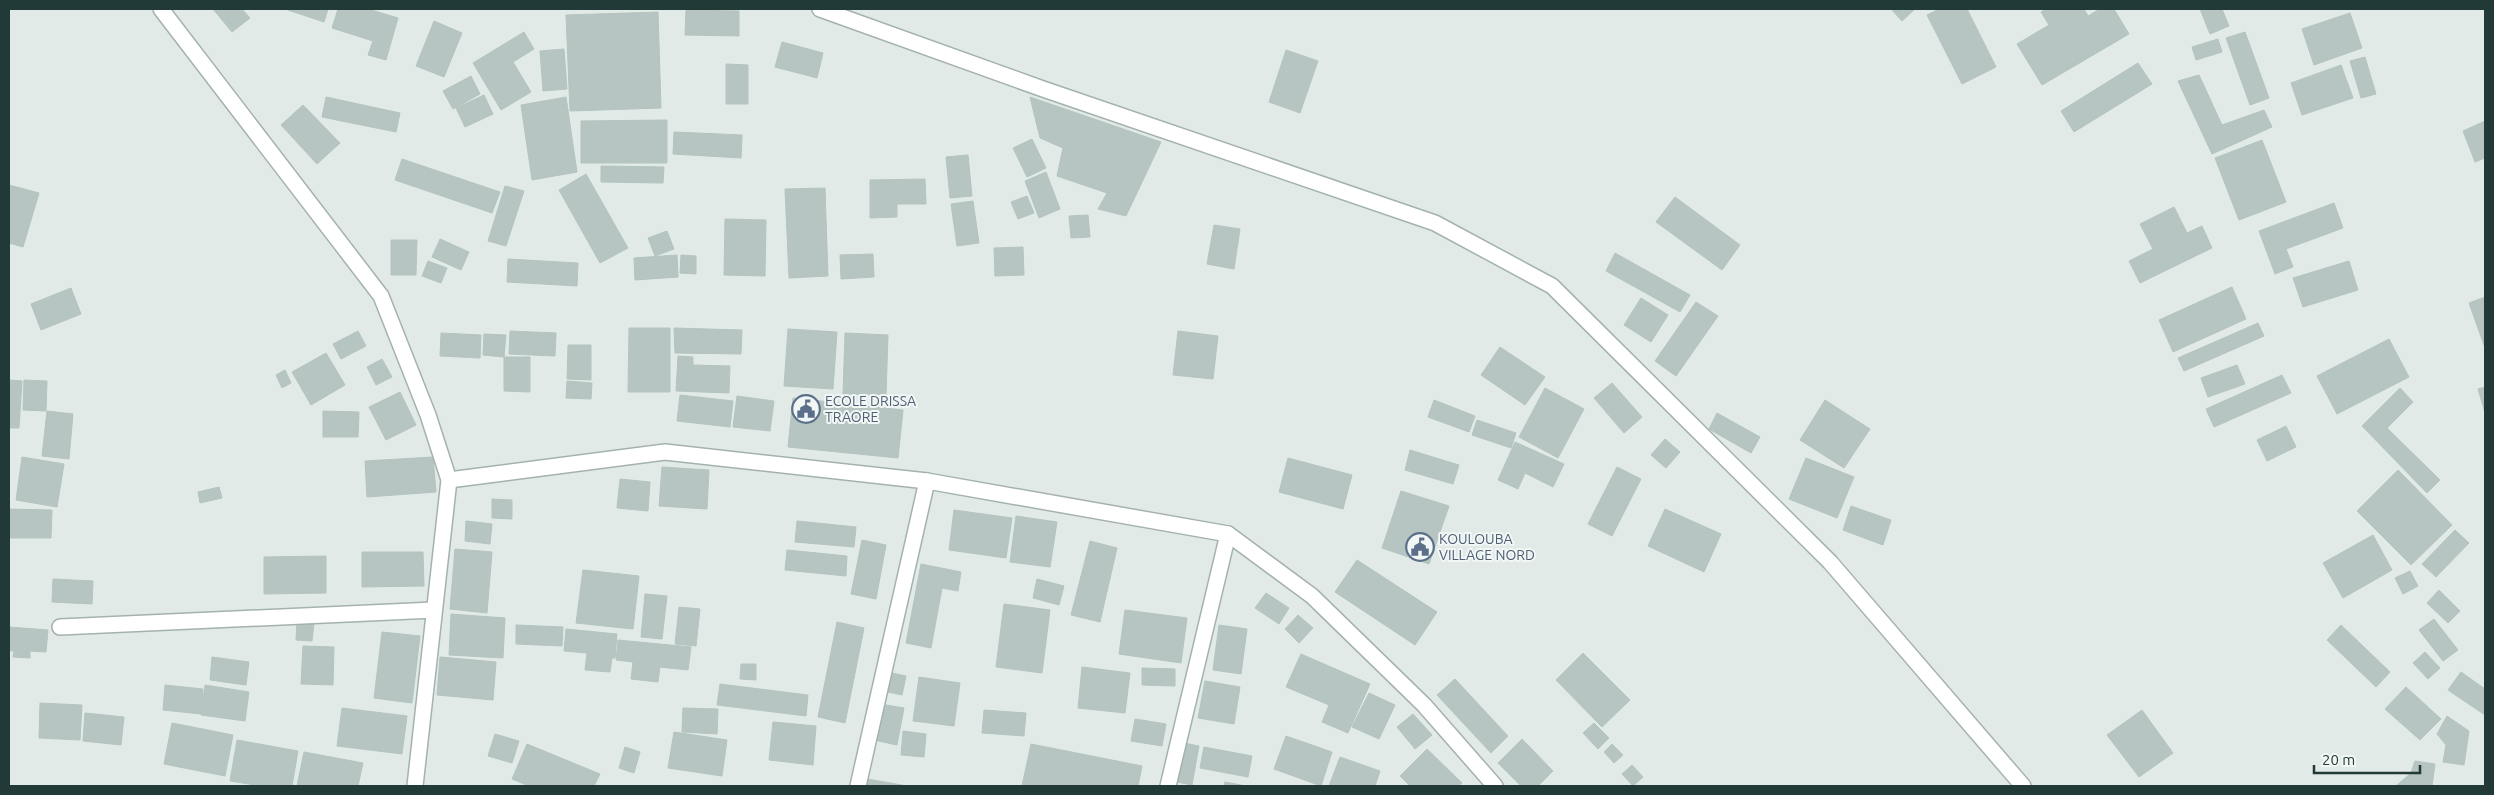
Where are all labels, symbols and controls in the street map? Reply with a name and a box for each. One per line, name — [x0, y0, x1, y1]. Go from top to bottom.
place label: ECOLE DRISSA TRAORE — [825, 393, 916, 425]
public building icon: ECOLE DRISSA TRAORE — [791, 394, 821, 424]
place label: KOULOUBA VILLAGE NORD — [1439, 531, 1535, 563]
public building icon: KOULOUBA VILLAGE NORD — [1405, 532, 1435, 562]
scale bar — [2314, 742, 2420, 774]
text: 20 m — [2322, 751, 2355, 768]

